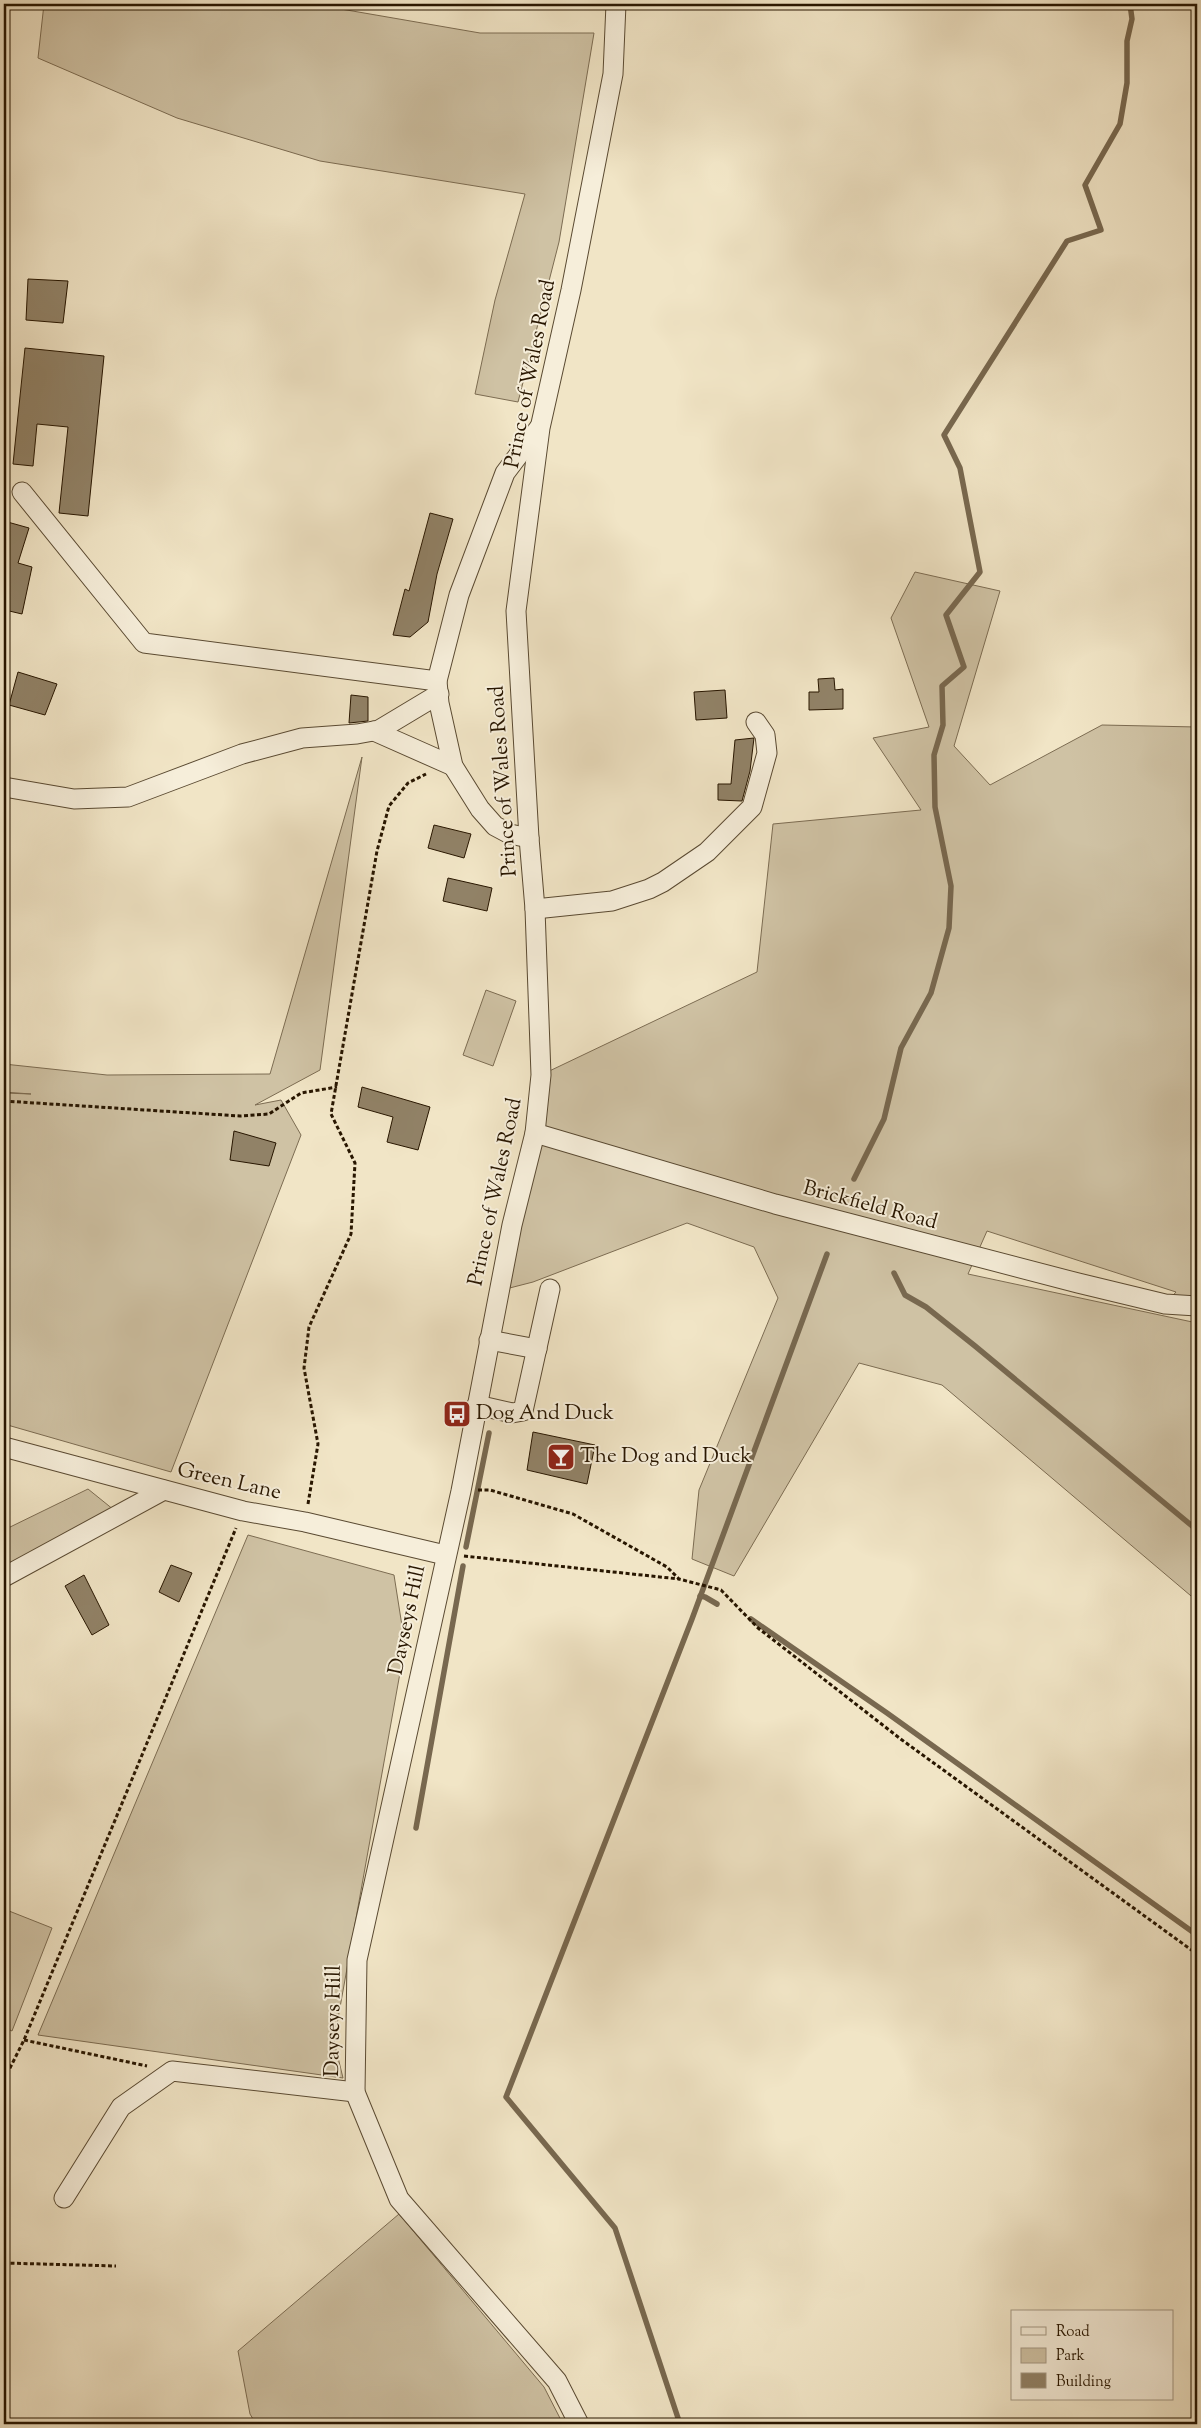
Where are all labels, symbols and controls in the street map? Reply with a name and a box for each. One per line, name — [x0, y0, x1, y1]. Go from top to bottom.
street label: Prince of Wales Road — [498, 277, 564, 471]
street label: Prince of Wales Road — [482, 684, 526, 878]
street label: Prince of Wales Road — [461, 1095, 531, 1289]
street label: Brickfield Road — [799, 1174, 941, 1238]
bus stop icon: Dog And Duck — [442, 1399, 472, 1429]
place label: Dog And Duck — [476, 1399, 615, 1429]
bar icon: The Dog and Duck — [546, 1442, 576, 1472]
place label: The Dog and Duck — [580, 1442, 752, 1472]
street label: Green Lane — [174, 1455, 284, 1509]
street label: Dayseys Hill — [382, 1562, 434, 1678]
street label: Dayseys Hill — [318, 1965, 350, 2077]
legend — [1011, 2310, 1174, 2400]
text: Road — [1056, 2322, 1090, 2343]
text: Park — [1056, 2346, 1085, 2367]
text: Building — [1056, 2372, 1111, 2393]

